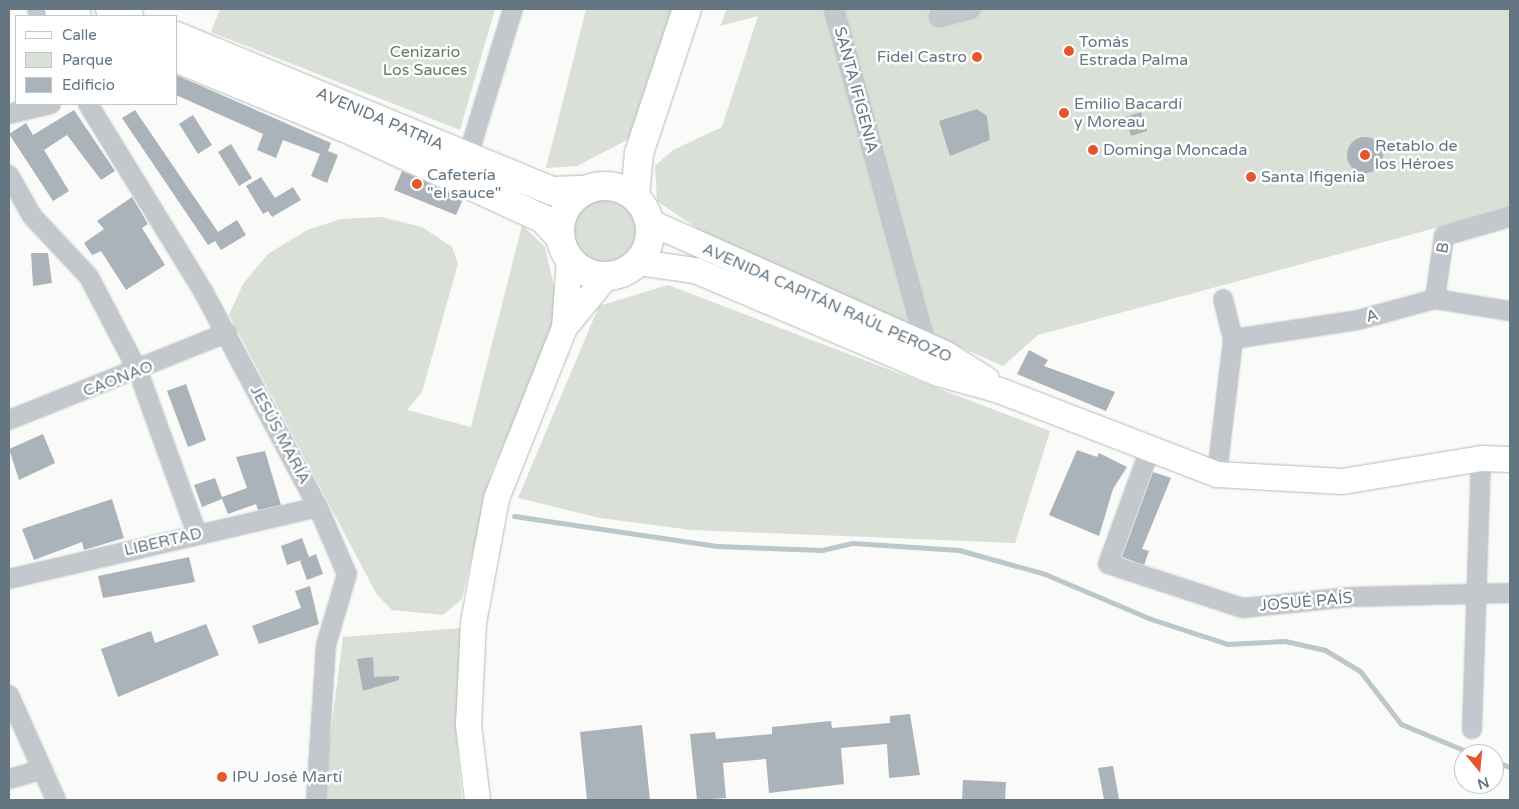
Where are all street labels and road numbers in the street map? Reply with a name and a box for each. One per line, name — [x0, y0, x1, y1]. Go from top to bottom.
street label: SANTA IFIGENIA — [830, 25, 882, 155]
street label: AVENIDA PATRIA — [313, 84, 447, 154]
street label: AVENIDA CAPITÁN RAÚL PEROZO — [699, 239, 955, 367]
street label: B — [1433, 241, 1453, 255]
street label: A — [1364, 305, 1380, 327]
street label: CAONAO — [80, 357, 156, 401]
street label: JESÚS MARÍA — [246, 382, 314, 488]
street label: LIBERTAD — [122, 524, 204, 560]
street label: JOSUÉ PAÍS — [1259, 588, 1353, 616]

